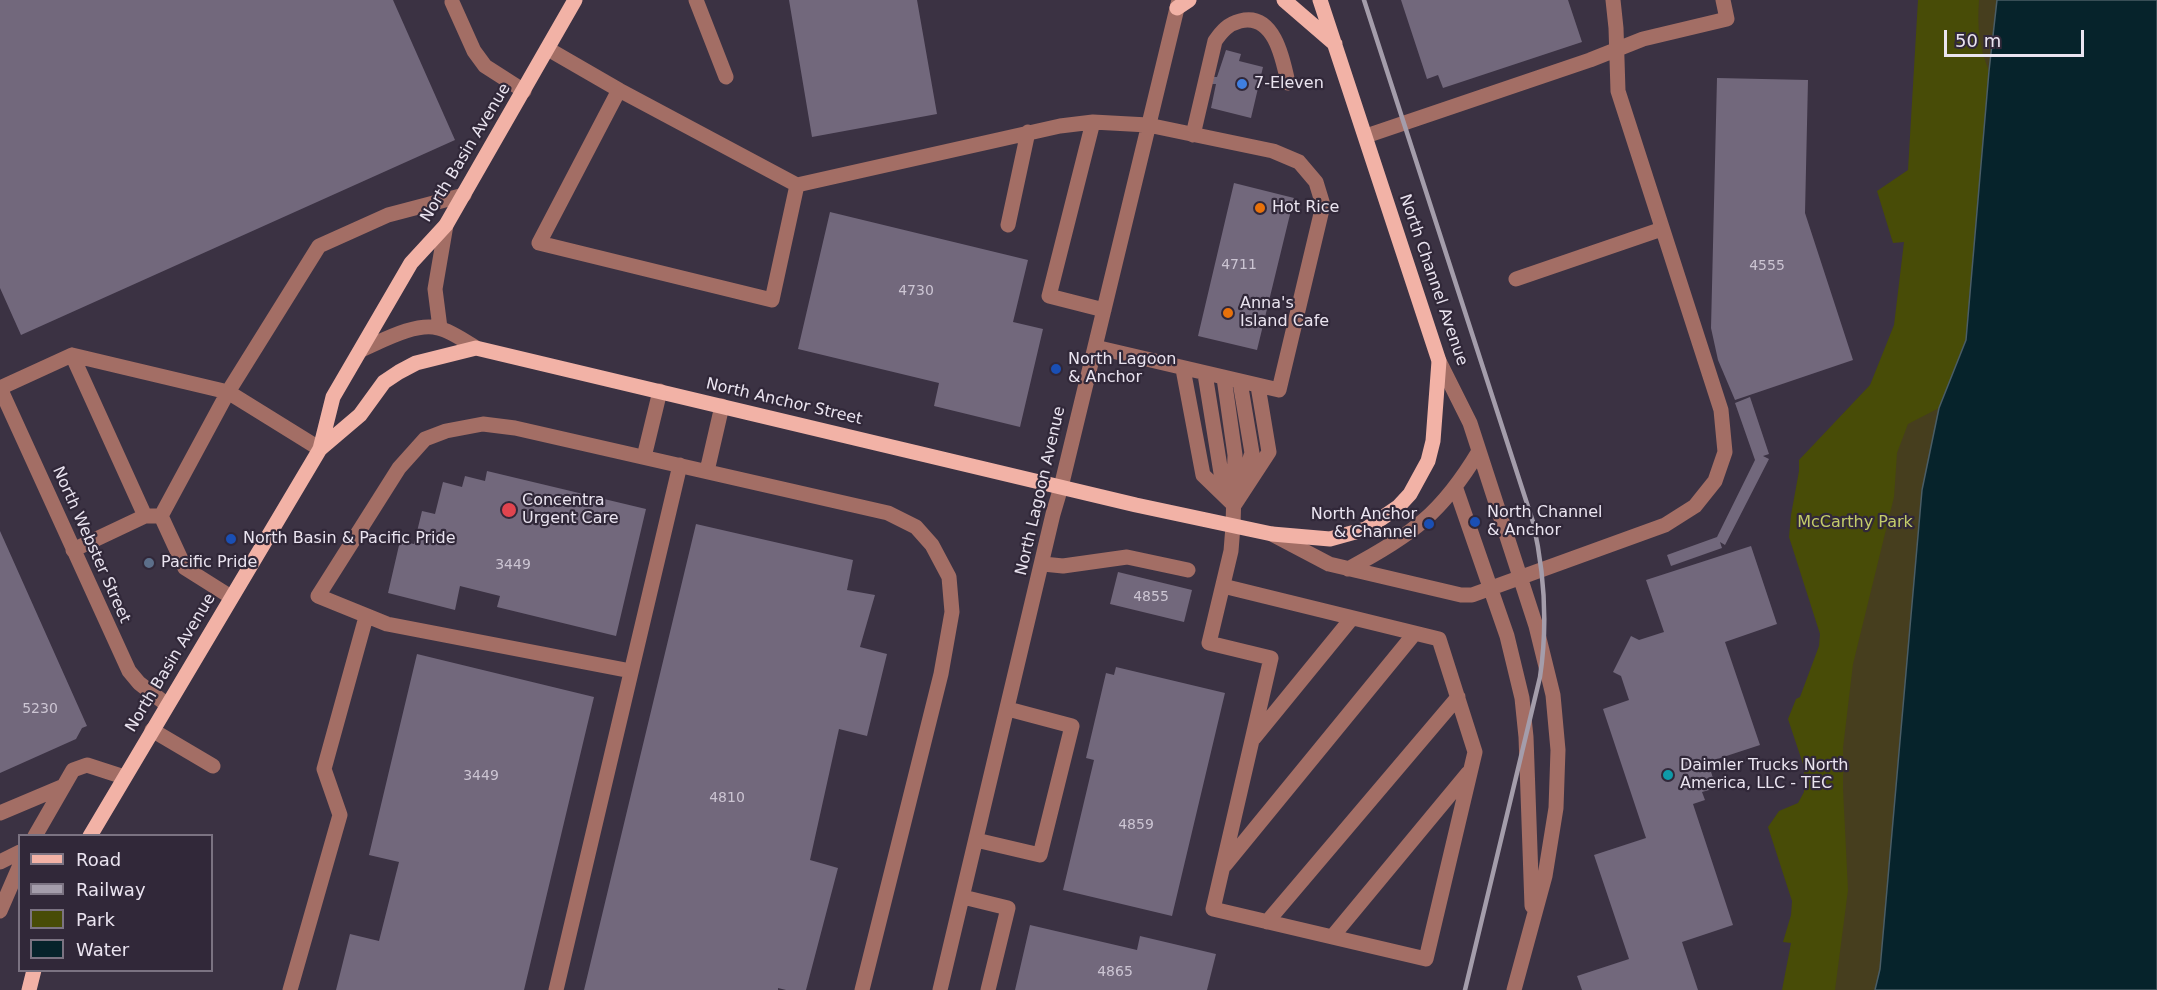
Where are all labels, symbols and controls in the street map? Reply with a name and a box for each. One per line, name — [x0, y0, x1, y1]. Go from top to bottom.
scale bar — [1947, 18, 2086, 56]
text: 50 m — [1955, 30, 2001, 51]
place label: 7-Eleven — [1254, 74, 1324, 94]
marker: 7-Eleven — [1235, 77, 1249, 91]
street label: North Basin Avenue — [417, 80, 515, 226]
street label: North Channel Avenue — [1395, 192, 1471, 368]
place label: Hot Rice — [1272, 198, 1339, 218]
marker: Hot Rice — [1253, 201, 1267, 215]
house number: 4711 — [1221, 257, 1257, 273]
house number: 4555 — [1749, 258, 1785, 274]
house number: 4730 — [898, 283, 934, 299]
place label: Anna's Island Cafe — [1240, 294, 1329, 332]
marker: Anna's Island Cafe — [1221, 306, 1235, 320]
place label: North Lagoon & Anchor — [1068, 350, 1176, 388]
marker: North Lagoon & Anchor — [1049, 362, 1063, 376]
street label: North Anchor Street — [704, 375, 864, 429]
street label: North Lagoon Avenue — [1012, 405, 1070, 577]
street label: North Webster Street — [48, 464, 134, 626]
place label: Concentra Urgent Care — [522, 491, 619, 529]
marker: Concentra Urgent Care — [500, 501, 518, 519]
place label: North Channel & Anchor — [1487, 503, 1603, 541]
place label: North Anchor & Channel — [1311, 505, 1417, 543]
park label: McCarthy Park — [1797, 513, 1913, 533]
marker: North Channel & Anchor — [1468, 515, 1482, 529]
marker: North Anchor & Channel — [1422, 517, 1436, 531]
place label: North Basin & Pacific Pride — [243, 529, 456, 549]
marker: North Basin & Pacific Pride — [224, 532, 238, 546]
place label: Pacific Pride — [161, 553, 257, 573]
marker: Pacific Pride — [142, 556, 156, 570]
house number: 3449 — [495, 557, 531, 573]
house number: 4855 — [1133, 589, 1169, 605]
street label: North Basin Avenue — [122, 590, 220, 736]
house number: 5230 — [22, 701, 58, 717]
place label: Daimler Trucks North America, LLC - TEC — [1680, 756, 1848, 794]
house number: 3449 — [463, 768, 499, 784]
marker: Daimler Trucks North America, LLC - TEC — [1661, 768, 1675, 782]
house number: 4810 — [709, 790, 745, 806]
house number: 4859 — [1118, 817, 1154, 833]
legend — [18, 834, 213, 972]
text: Road — [76, 849, 121, 870]
text: Railway — [76, 879, 146, 900]
text: Park — [76, 909, 115, 930]
text: Water — [76, 939, 129, 960]
house number: 4865 — [1097, 964, 1133, 980]

